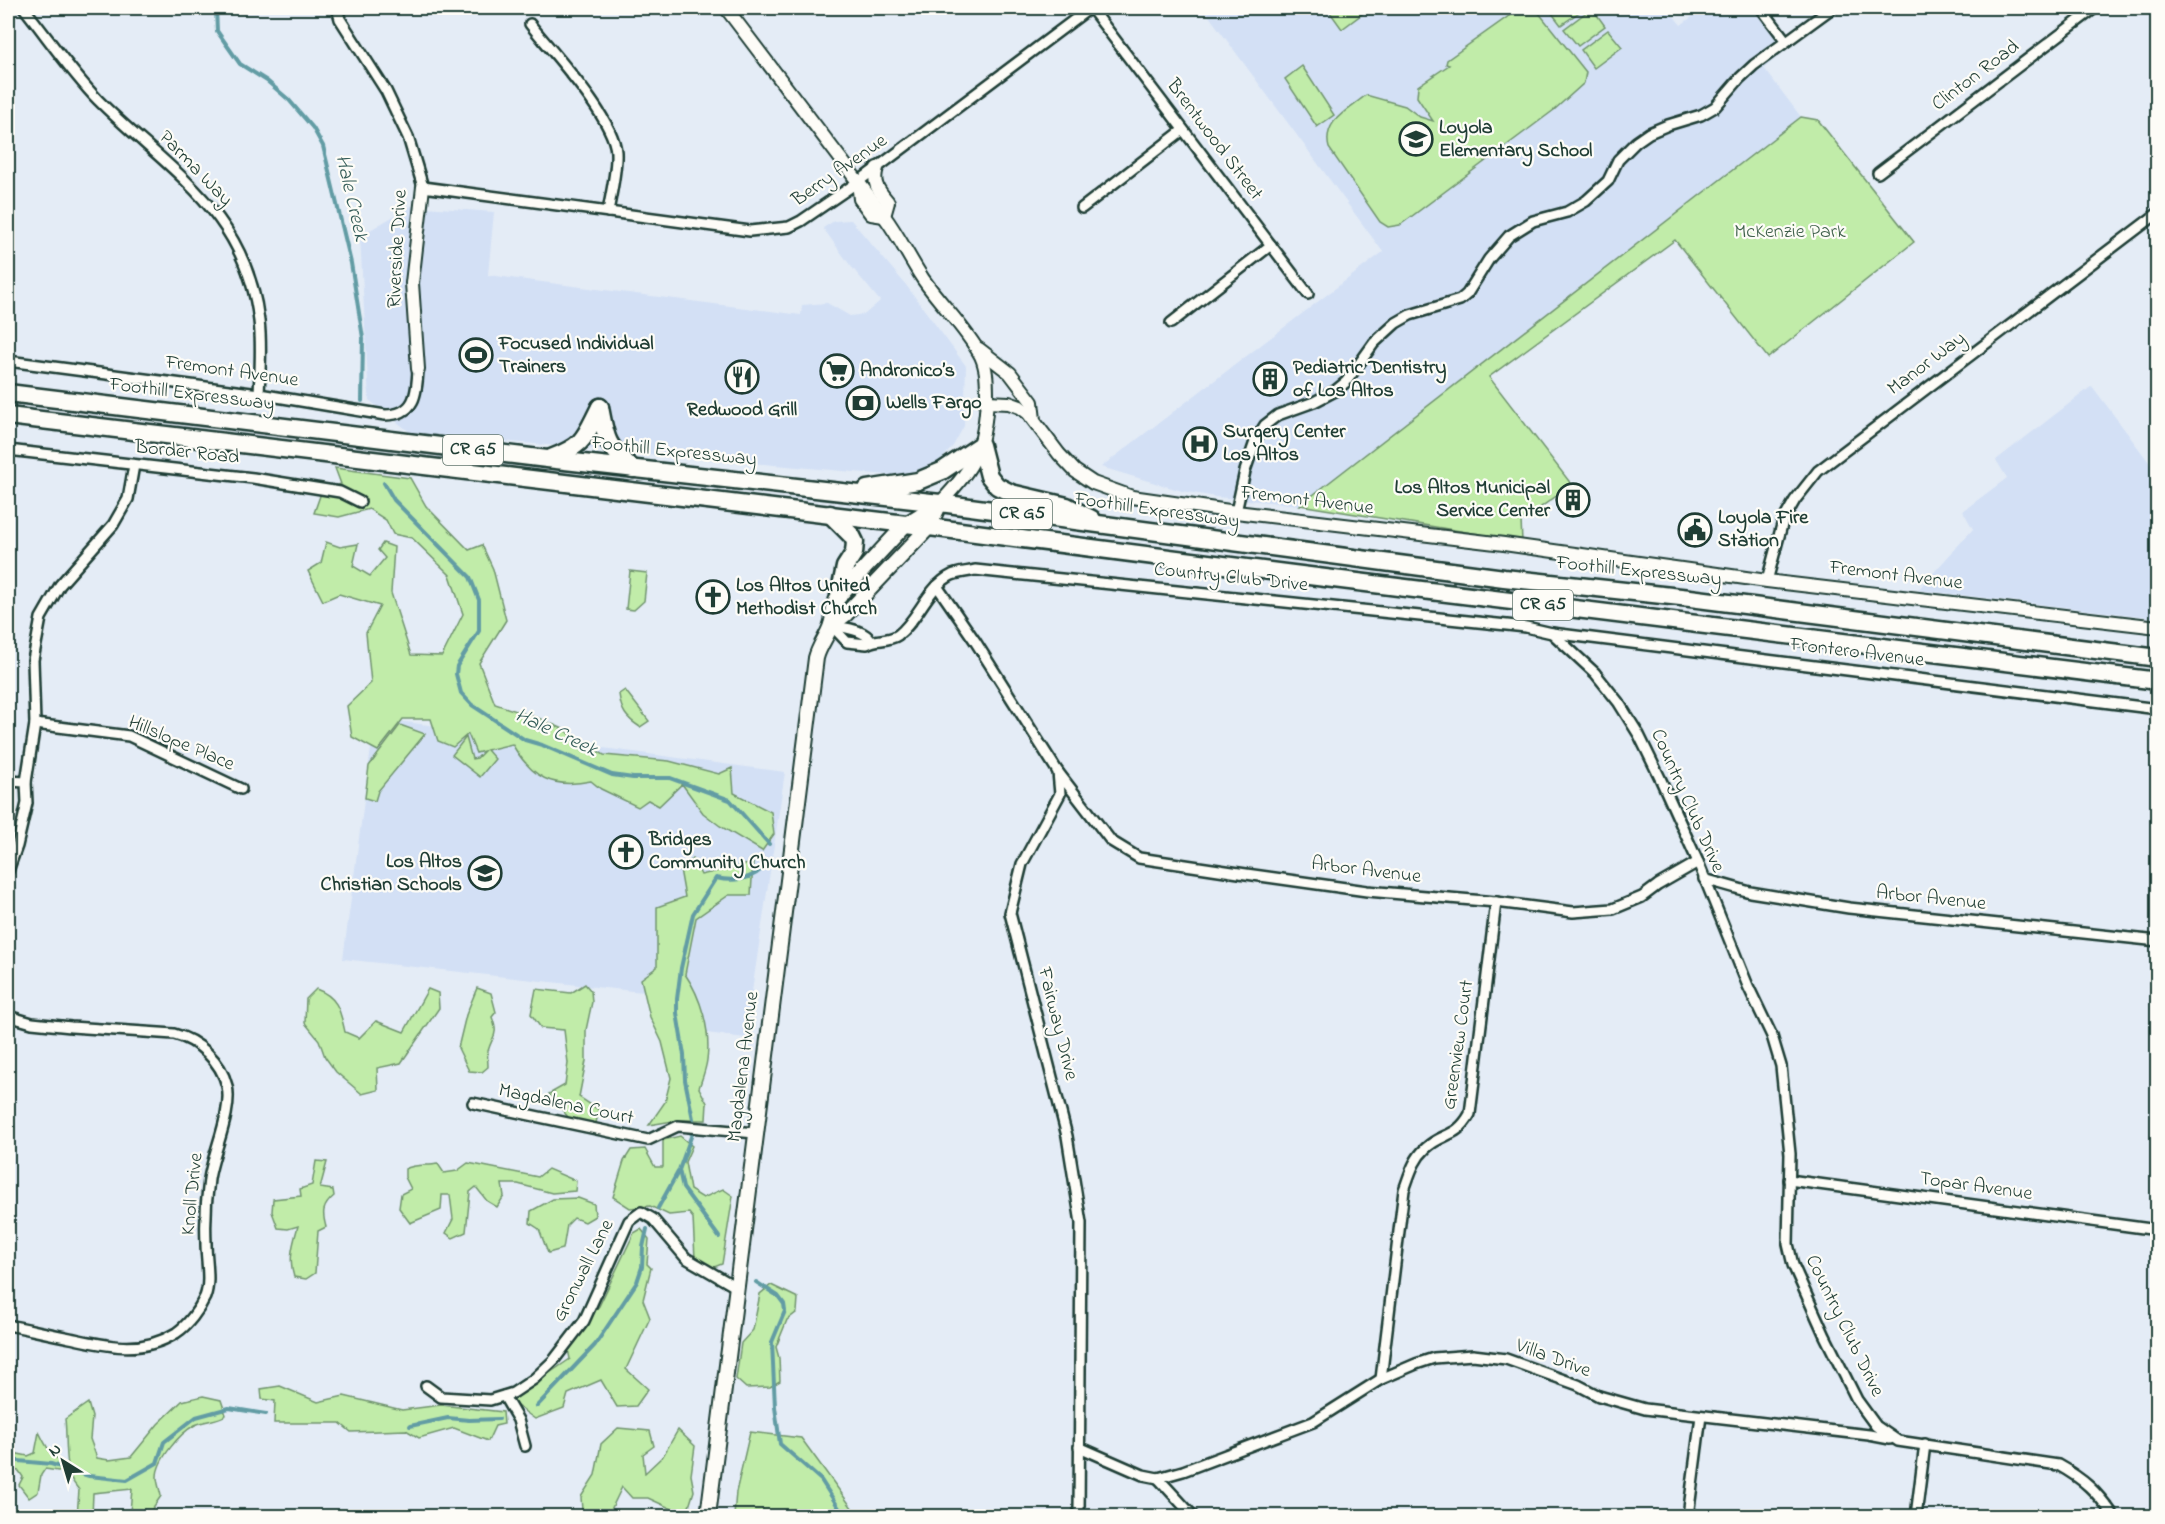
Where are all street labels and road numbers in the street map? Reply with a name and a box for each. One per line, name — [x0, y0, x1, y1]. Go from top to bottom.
street label: Clinton Road — [1926, 33, 2026, 119]
street label: Brentwood Street — [1158, 72, 1270, 207]
street label: Parma Way — [151, 124, 239, 214]
street label: Berry Avenue — [786, 127, 894, 215]
street label: Riverside Drive — [380, 189, 416, 309]
street label: Manor Way — [1882, 325, 1972, 403]
street label: Fremont Avenue — [163, 348, 300, 396]
street label: Foothill Expressway — [107, 370, 276, 420]
street label: Foothill Expressway — [589, 429, 758, 475]
street label: Border Road — [132, 433, 241, 473]
road number: CR G5 — [443, 435, 503, 465]
street label: Fremont Avenue — [1238, 478, 1375, 524]
street label: Foothill Expressway — [1072, 485, 1241, 537]
road number: CR G5 — [992, 499, 1052, 529]
street label: Foothill Expressway — [1554, 549, 1723, 595]
street label: Fremont Avenue — [1827, 553, 1964, 599]
street label: Country Club Drive — [1153, 555, 1309, 601]
road number: CR G5 — [1513, 590, 1573, 620]
street label: Frontero Avenue — [1787, 630, 1926, 676]
street label: Hillslope Place — [123, 709, 239, 779]
street label: Country Club Drive — [1642, 724, 1732, 878]
street label: Arbor Avenue — [1309, 850, 1423, 892]
street label: Arbor Avenue — [1875, 879, 1987, 919]
street label: Fairway Drive — [1029, 964, 1085, 1084]
street label: Greenview Court — [1436, 978, 1482, 1112]
street label: Magdalena Avenue — [720, 990, 769, 1144]
street label: Magdalena Court — [495, 1077, 637, 1135]
street label: Knoll Drive — [174, 1151, 212, 1237]
street label: Topar Avenue — [1918, 1165, 2034, 1209]
street label: Gronwall Lane — [546, 1215, 622, 1327]
street label: Country Club Drive — [1797, 1250, 1891, 1402]
street label: Villa Drive — [1510, 1332, 1595, 1386]

